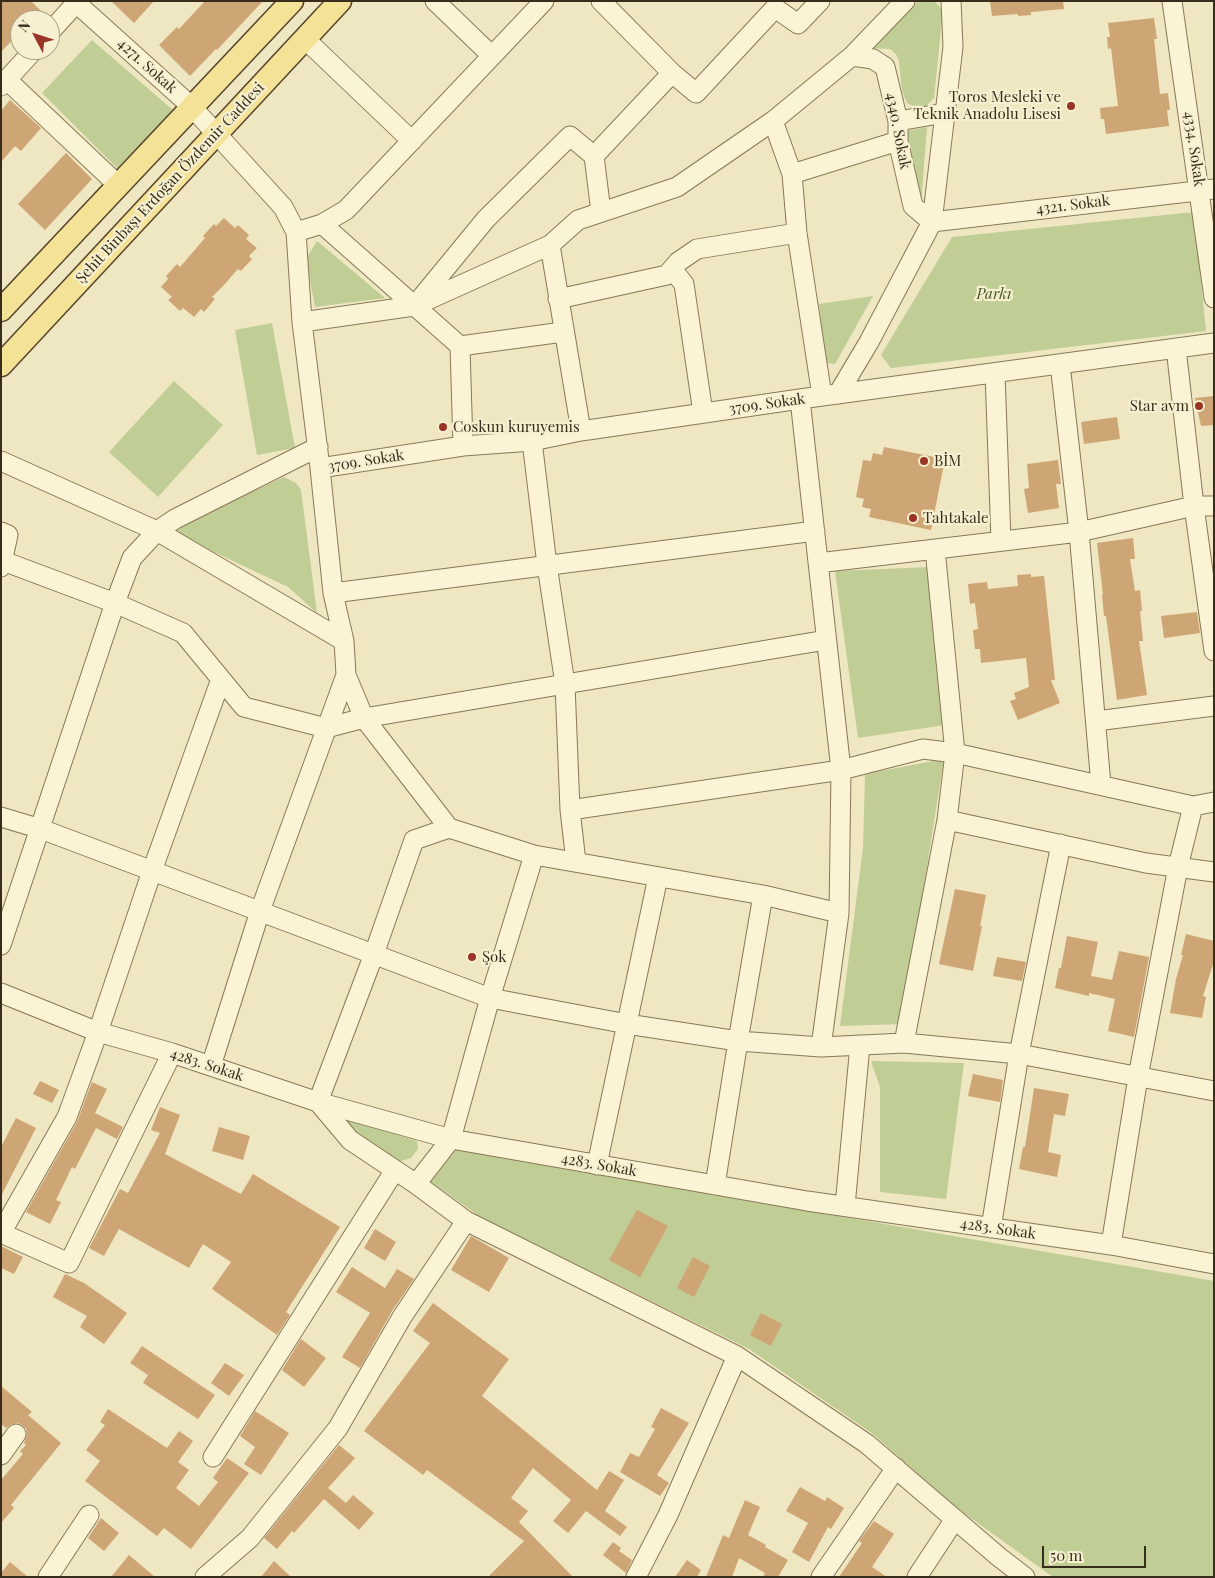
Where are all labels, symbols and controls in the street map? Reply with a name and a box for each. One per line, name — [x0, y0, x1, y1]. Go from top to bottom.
north arrow — [10, 10, 60, 60]
text: N — [13, 16, 34, 36]
street label: 4271. Sokak — [114, 35, 180, 97]
street label: Şehit Binbaşı Erdoğan Özdemir Caddesi — [72, 79, 268, 287]
place label: Toros Mesleki ve Teknik Anadolu Lisesi — [913, 88, 1061, 123]
street label: 4340. Sokak — [882, 91, 914, 171]
marker: Toros Mesleki ve Teknik Anadolu Lisesi — [1065, 100, 1077, 112]
street label: 4334. Sokak — [1180, 110, 1208, 188]
street label: 4321. Sokak — [1035, 192, 1111, 218]
park label: Parkı — [976, 285, 1012, 303]
street label: 3709. Sokak — [728, 390, 806, 418]
place label: Star avm — [1130, 397, 1189, 415]
marker: Star avm — [1193, 400, 1205, 412]
place label: Coskun kuruyemis — [453, 418, 580, 436]
marker: Coskun kuruyemis — [437, 421, 449, 433]
street label: 3709. Sokak — [327, 446, 405, 476]
place label: BİM — [934, 452, 961, 470]
marker: BİM — [918, 455, 930, 467]
place label: Tahtakale — [923, 509, 988, 527]
marker: Tahtakale — [907, 512, 919, 524]
place label: Şok — [482, 948, 506, 966]
marker: Şok — [466, 951, 478, 963]
street label: 4283. Sokak — [168, 1045, 246, 1085]
street label: 4283. Sokak — [560, 1149, 638, 1181]
street label: 4283. Sokak — [959, 1215, 1037, 1243]
scale bar — [1045, 1536, 1149, 1568]
text: 50 m — [1050, 1545, 1082, 1565]

